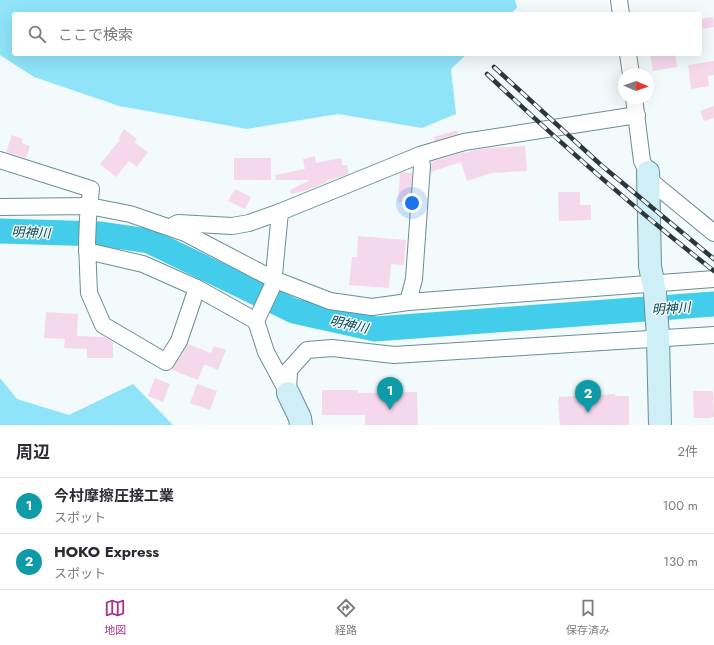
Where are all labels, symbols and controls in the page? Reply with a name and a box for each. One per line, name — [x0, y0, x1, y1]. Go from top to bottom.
search box — [12, 12, 702, 56]
icon: search — [26, 23, 48, 45]
text: ここで検索 — [58, 24, 133, 46]
north arrow — [618, 68, 654, 104]
your location — [402, 193, 422, 213]
water label: 明神川 — [11, 222, 53, 243]
water label: 明神川 — [651, 298, 693, 319]
water label: 明神川 — [328, 311, 372, 339]
pin: 1 — [377, 377, 403, 410]
pin: 2 — [575, 380, 601, 413]
text: 周辺 — [16, 440, 50, 464]
text: 2件 — [678, 442, 698, 461]
text: 今村摩擦圧接工業 — [54, 485, 174, 507]
text: 1 — [26, 496, 32, 515]
text: 100 m — [663, 496, 698, 515]
text: スポット — [54, 508, 106, 527]
text: HOKO Express — [54, 541, 159, 563]
text: 2 — [25, 552, 33, 571]
text: 130 m — [663, 552, 698, 571]
text: スポット — [54, 564, 106, 583]
tab: 地図 — [104, 597, 126, 638]
tab: 経路 — [335, 597, 357, 638]
tab: 保存済み — [566, 597, 610, 638]

